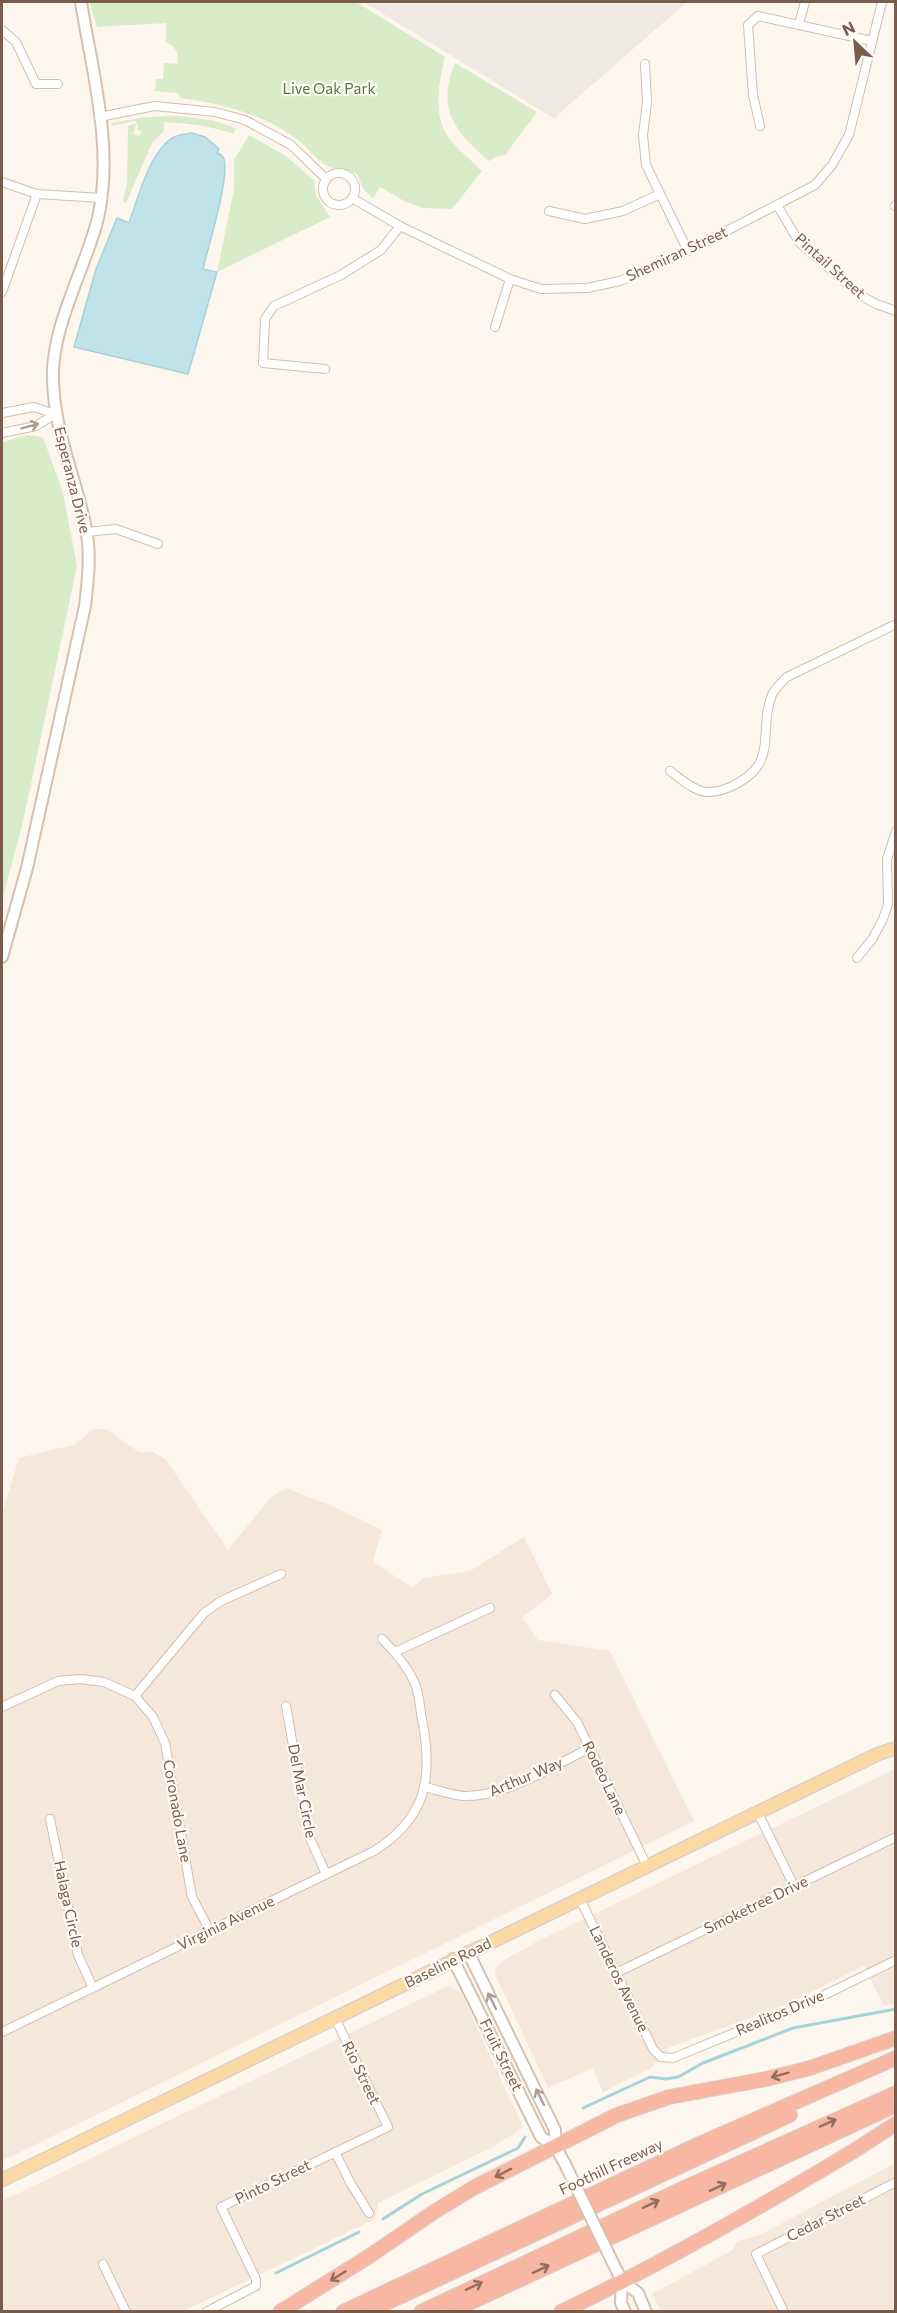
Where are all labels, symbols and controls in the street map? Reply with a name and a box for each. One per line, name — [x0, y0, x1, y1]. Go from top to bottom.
north arrow — [825, 12, 885, 72]
text: N — [839, 17, 858, 39]
park label: Live Oak Park — [282, 79, 376, 97]
street label: Shemiran Street — [623, 222, 730, 284]
street label: Pintail Street — [792, 229, 870, 302]
one-way arrow — [20, 420, 39, 432]
street label: Esperanza Drive — [51, 425, 95, 535]
street label: Rodeo Lane — [579, 1738, 631, 1817]
street label: Del Mar Circle — [285, 1742, 321, 1840]
street label: Arthur Way — [486, 1752, 565, 1800]
street label: Coronado Lane — [160, 1758, 196, 1864]
street label: Halaga Circle — [51, 1859, 87, 1949]
street label: Smoketree Drive — [701, 1871, 810, 1937]
street label: Virginia Avenue — [174, 1891, 277, 1953]
street label: Landeros Avenue — [586, 1923, 653, 2035]
street label: Baseline Road — [401, 1933, 494, 1991]
street label: Realitos Drive — [733, 1985, 826, 2039]
one-way arrow — [486, 1992, 498, 2010]
street label: Fruit Street — [477, 2016, 527, 2094]
street label: Rio Street — [339, 2038, 385, 2107]
one-way arrow — [771, 2070, 790, 2082]
one-way arrow — [533, 2088, 545, 2106]
one-way arrow — [819, 2117, 837, 2128]
street label: Foothill Freeway — [556, 2134, 665, 2198]
street label: Pinto Street — [232, 2155, 313, 2207]
one-way arrow — [495, 2168, 513, 2179]
one-way arrow — [709, 2180, 727, 2192]
street label: Cedar Street — [783, 2190, 868, 2245]
one-way arrow — [641, 2197, 659, 2209]
one-way arrow — [532, 2262, 550, 2274]
one-way arrow — [330, 2270, 347, 2282]
one-way arrow — [465, 2280, 483, 2292]

